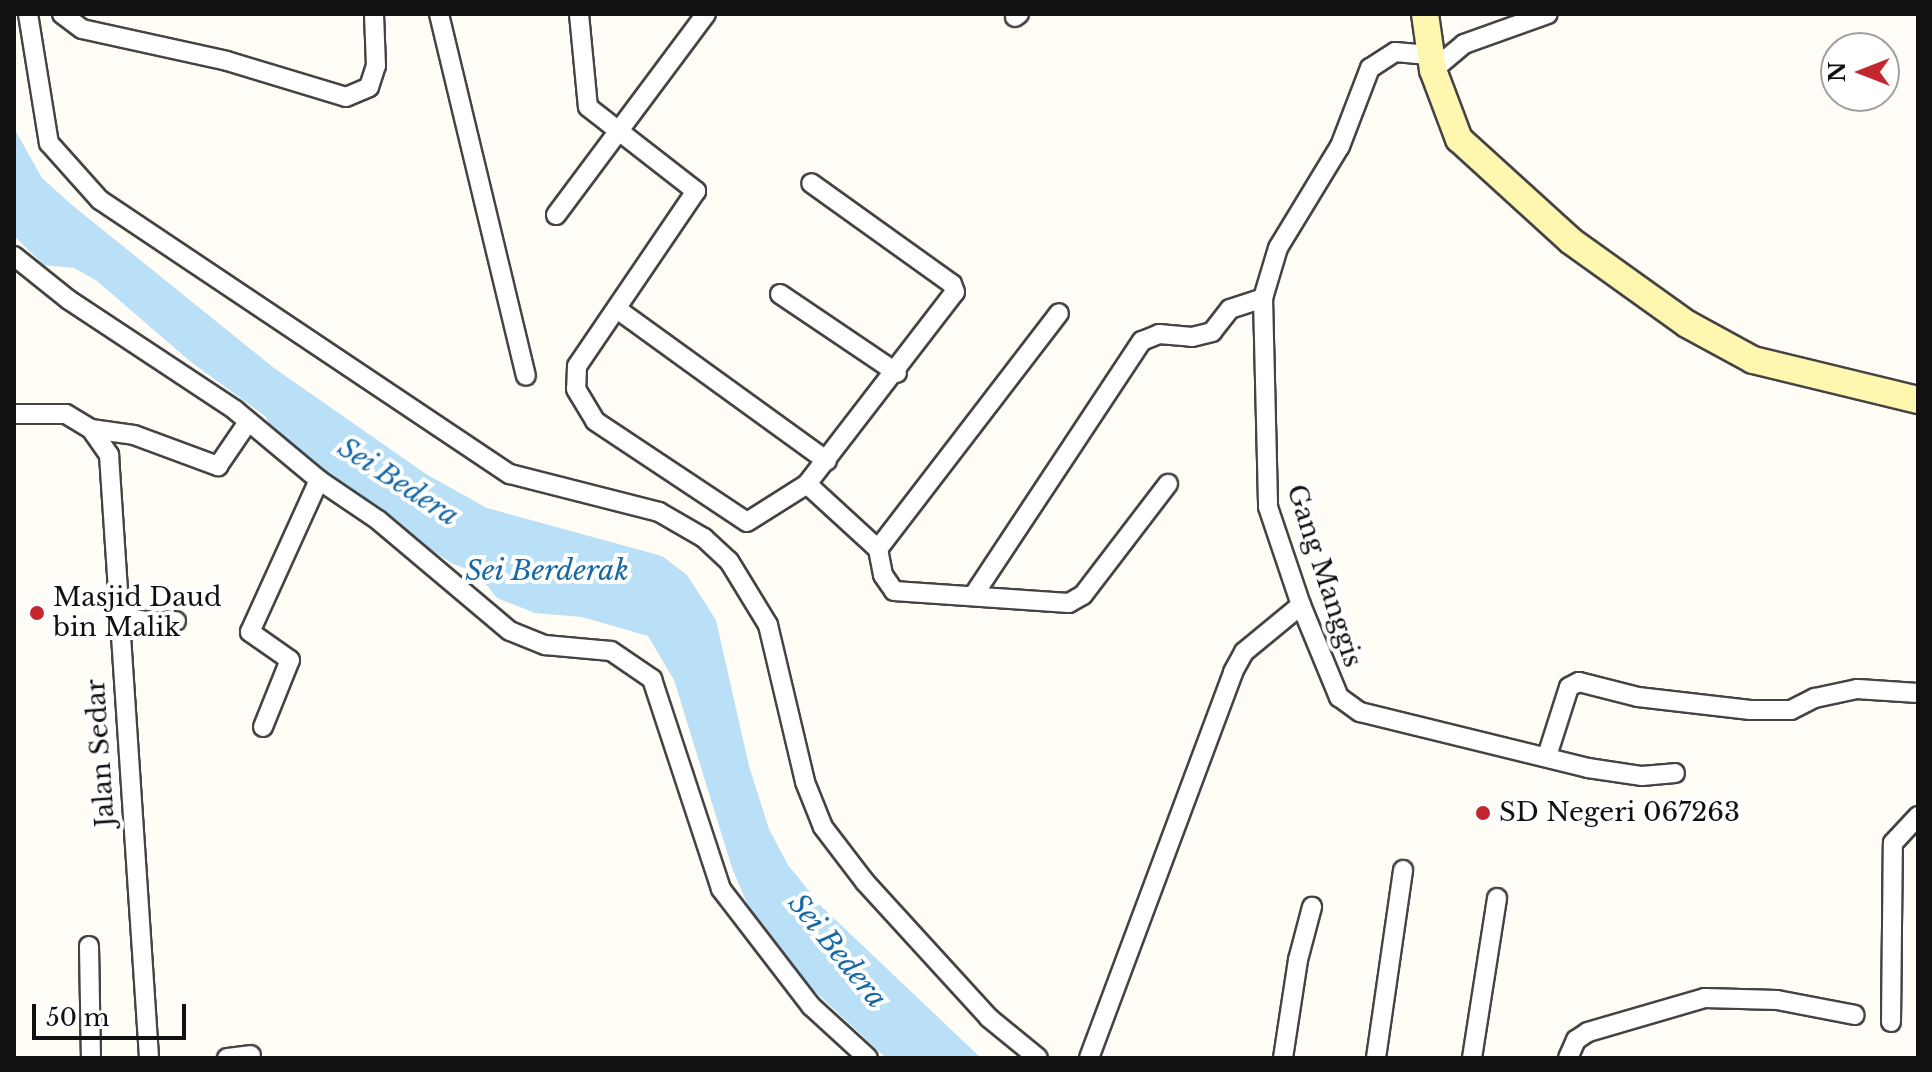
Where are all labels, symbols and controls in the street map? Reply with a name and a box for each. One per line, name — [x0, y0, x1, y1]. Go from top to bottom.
north arrow — [1820, 32, 1900, 112]
text: N — [1824, 62, 1851, 82]
water label: Sei Bedera — [331, 430, 465, 534]
street label: Gang Manggis — [1280, 481, 1368, 671]
water label: Sei Berderak — [465, 554, 629, 588]
place label: Masjid Daud bin Malik — [53, 582, 222, 644]
marker: Masjid Daud bin Malik — [28, 604, 46, 622]
street label: Jalan Sedar — [80, 678, 122, 828]
place label: SD Negeri 067263 — [1499, 797, 1740, 829]
marker: SD Negeri 067263 — [1474, 804, 1492, 822]
water label: Sei Bedera — [781, 887, 893, 1015]
scale bar — [36, 988, 190, 1038]
text: 50 m — [46, 1003, 109, 1032]

